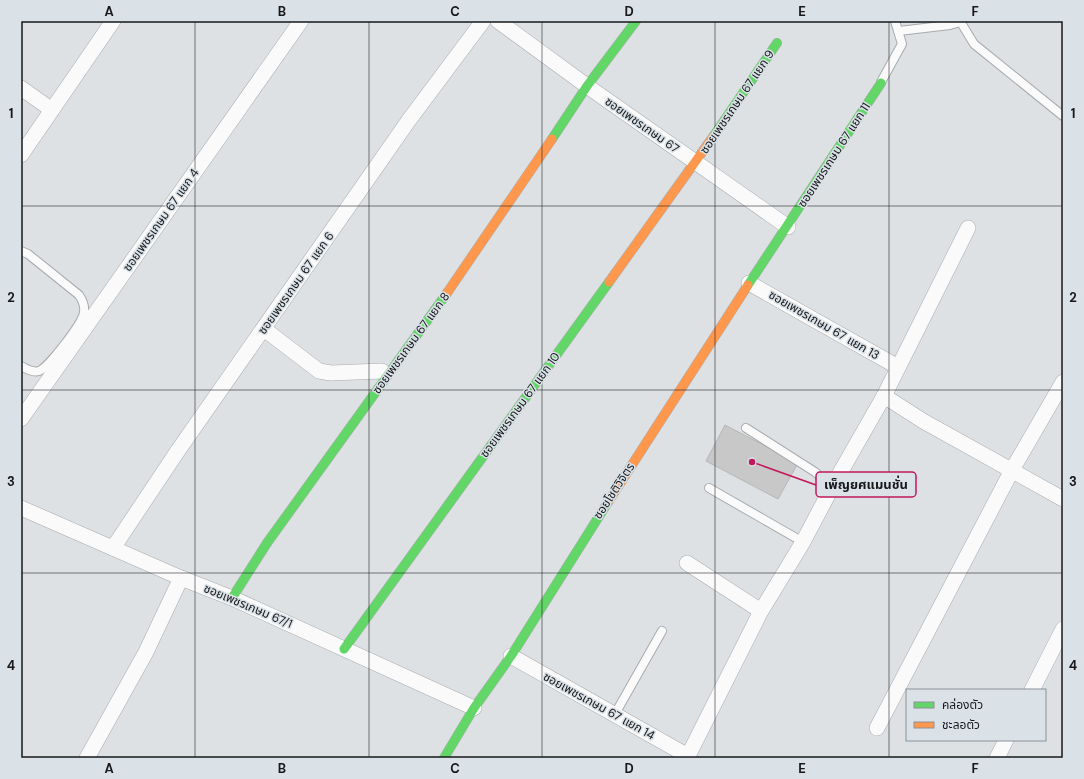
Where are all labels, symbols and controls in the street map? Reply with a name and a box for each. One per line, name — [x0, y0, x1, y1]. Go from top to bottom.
text: A — [104, 3, 114, 20]
text: B — [278, 3, 286, 20]
text: C — [450, 3, 460, 20]
text: D — [624, 3, 634, 20]
text: E — [798, 3, 806, 20]
text: F — [971, 3, 979, 20]
street label: ซอยเพชรเกษม 67 แยก 9 — [696, 47, 778, 157]
street label: ซอยเพชรเกษม 67 — [602, 93, 682, 157]
street label: ซอยเพชรเกษม 67 แยก 11 — [794, 99, 874, 211]
text: 1 — [9, 105, 13, 122]
text: 1 — [1071, 105, 1075, 122]
street label: ซอยเพชรเกษม 67 แยก 4 — [119, 165, 203, 275]
street label: ซอยเพชรเกษม 67 แยก 6 — [254, 228, 338, 338]
street label: ซอยเพชรเกษม 67 แยก 13 — [766, 287, 882, 363]
text: 2 — [7, 289, 15, 306]
street label: ซอยเพชรเกษม 67 แยก 8 — [369, 289, 453, 397]
text: 2 — [1069, 289, 1077, 306]
street label: ซอยเพชรเกษม 67 แยก 10 — [476, 349, 564, 461]
street label: ซอยโชติวิจิตร — [590, 460, 638, 522]
callout: เพ็ญยศแมนชั่น — [816, 472, 916, 497]
text: 3 — [7, 473, 15, 490]
text: 3 — [1069, 473, 1077, 490]
text: เพ็ญยศแมนชั่น — [824, 475, 908, 493]
street label: ซอยเพชรเกษม 67/1 — [201, 580, 295, 632]
text: 4 — [7, 657, 15, 674]
text: 4 — [1069, 657, 1077, 674]
street label: ซอยเพชรเกษม 67 แยก 14 — [540, 669, 658, 743]
legend — [906, 689, 1046, 741]
text: คล่องตัว — [942, 697, 983, 713]
text: ชะลอตัว — [942, 717, 980, 733]
text: A — [104, 760, 114, 777]
text: B — [278, 760, 286, 777]
text: C — [450, 760, 460, 777]
text: D — [624, 760, 634, 777]
text: E — [798, 760, 806, 777]
text: F — [971, 760, 979, 777]

